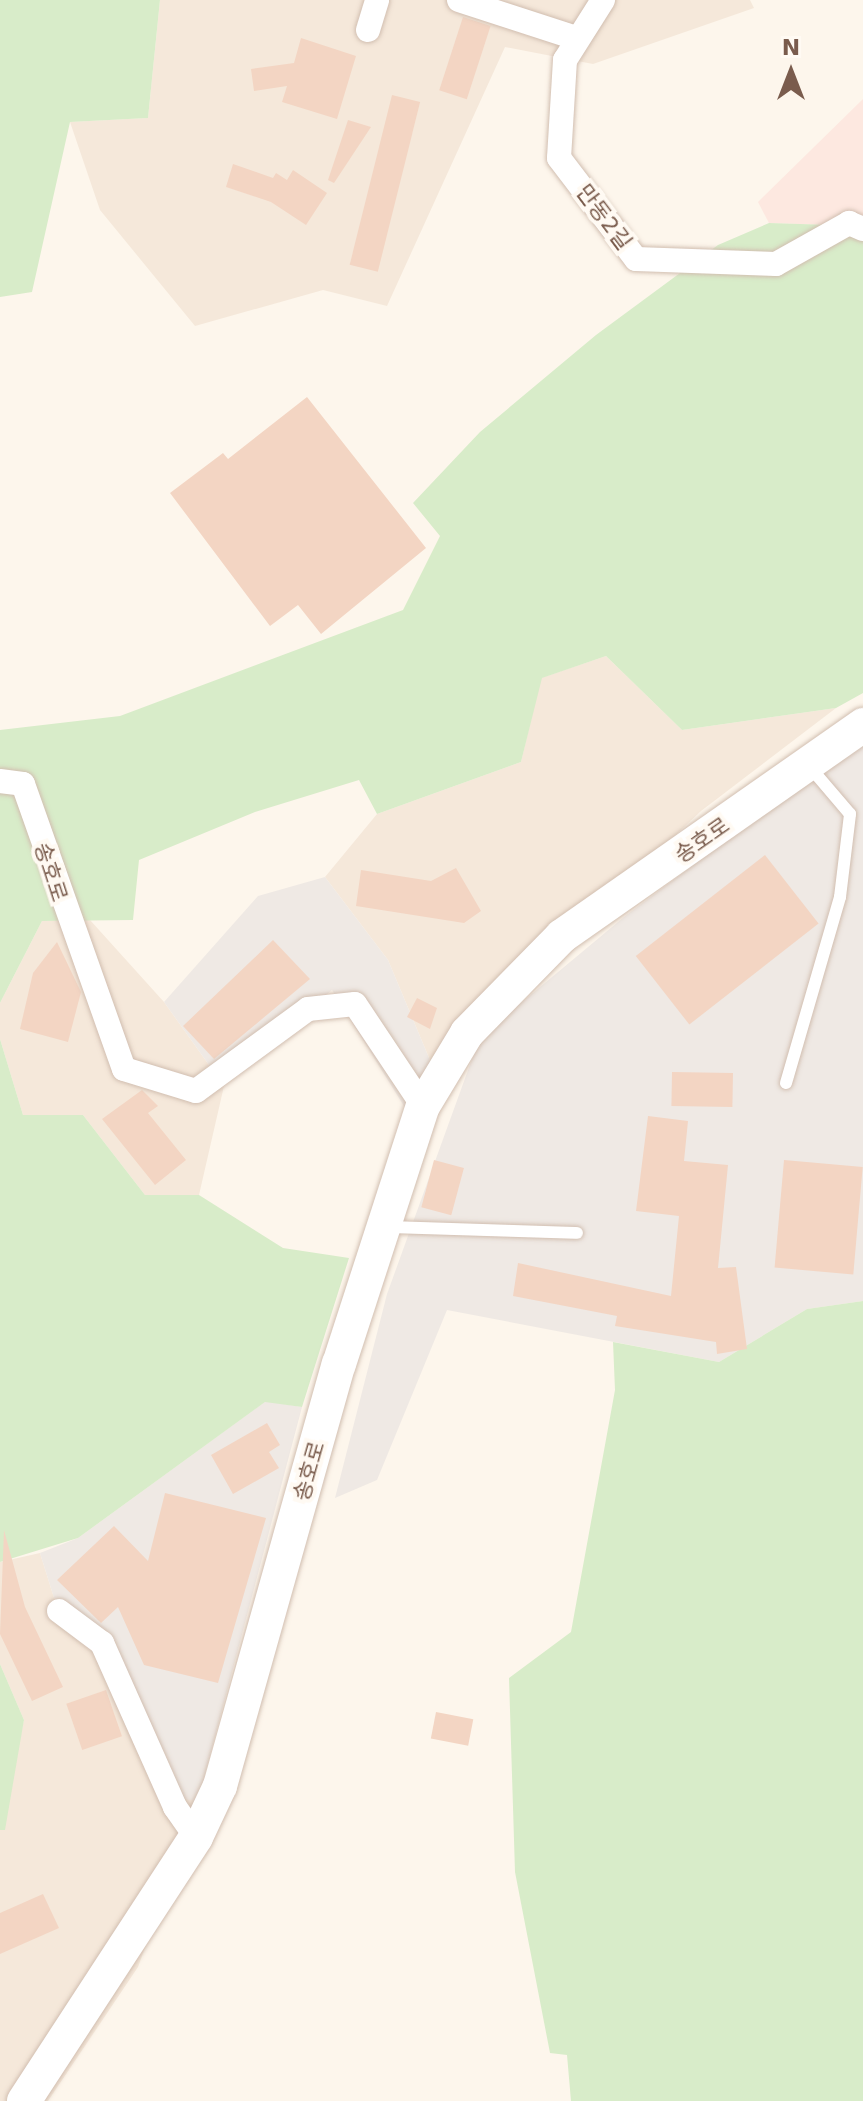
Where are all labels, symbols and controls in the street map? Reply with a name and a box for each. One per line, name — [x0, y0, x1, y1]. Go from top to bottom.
north arrow — [751, 32, 831, 112]
text: N — [782, 35, 800, 60]
street label: 만동2길 — [571, 179, 637, 255]
street label: 송호로 — [670, 812, 734, 868]
street label: 송호로 — [29, 839, 73, 905]
street label: 송호로 — [288, 1438, 330, 1504]

